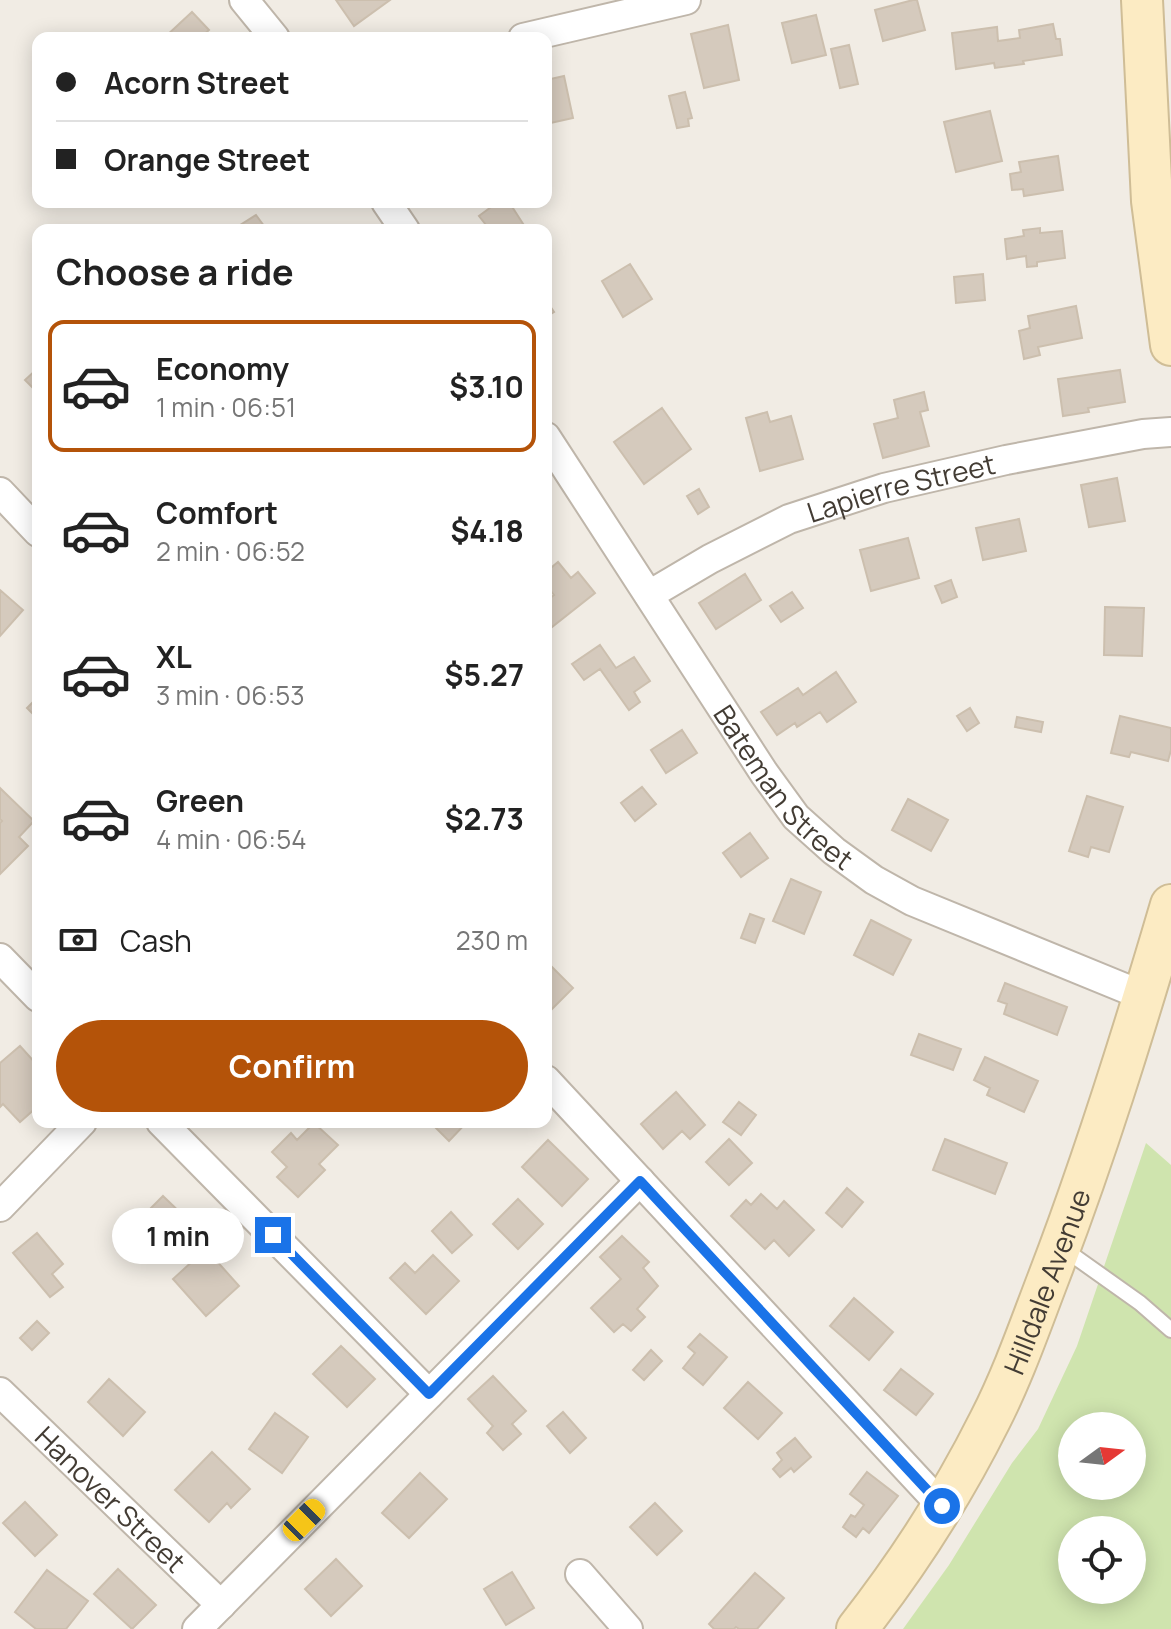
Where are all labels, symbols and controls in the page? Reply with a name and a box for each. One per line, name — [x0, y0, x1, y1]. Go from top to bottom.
text: Acorn Street — [104, 62, 290, 103]
text: Orange Street — [104, 139, 310, 180]
text: Choose a ride — [56, 247, 294, 296]
text: Economy — [156, 348, 289, 389]
icon: car — [60, 350, 132, 422]
text: $3.10 — [449, 366, 524, 407]
text: 1 min · 06:51 — [156, 389, 296, 425]
street label: Lapierre Street — [802, 444, 999, 531]
text: Comfort — [156, 492, 278, 533]
icon: car — [60, 494, 132, 566]
text: $4.18 — [450, 510, 524, 551]
text: 2 min · 06:52 — [156, 533, 305, 569]
text: XL — [156, 636, 192, 677]
icon: car — [60, 638, 132, 710]
text: $5.27 — [445, 654, 524, 695]
text: 3 min · 06:53 — [156, 677, 305, 713]
street label: Bateman Street — [706, 697, 861, 878]
text: Green — [156, 780, 244, 821]
icon: car — [60, 782, 132, 854]
text: $2.73 — [445, 798, 524, 839]
text: 4 min · 06:54 — [156, 821, 307, 857]
icon: cash — [56, 918, 100, 962]
text: Cash — [120, 920, 192, 961]
text: 230 m — [456, 922, 528, 958]
button: Confirm — [56, 1020, 528, 1112]
street label: Hilldale Avenue — [994, 1183, 1099, 1380]
callout: 1 min — [113, 1207, 245, 1263]
route end — [255, 1217, 291, 1253]
text: 1 min — [146, 1218, 210, 1254]
north arrow — [1058, 1412, 1146, 1500]
map controls — [1058, 1412, 1146, 1604]
street label: Hanover Street — [27, 1417, 194, 1580]
route start — [924, 1488, 960, 1524]
car — [279, 1495, 329, 1545]
button: locate — [1058, 1516, 1146, 1604]

